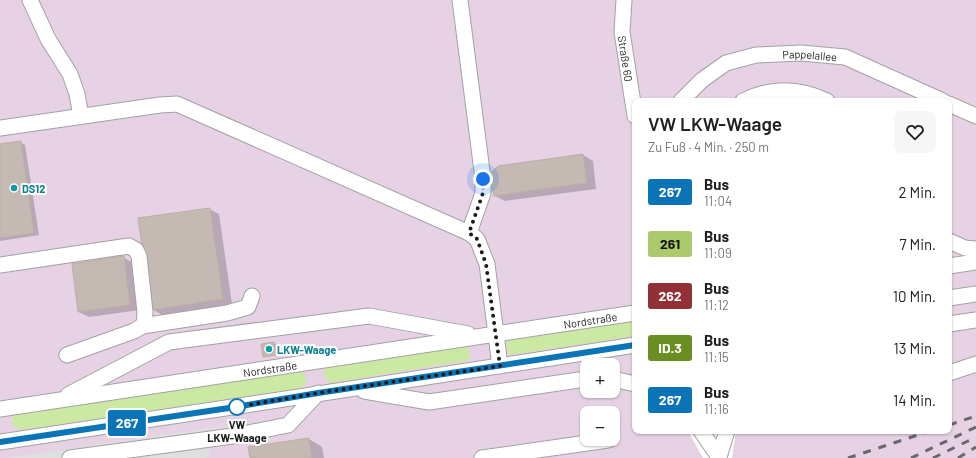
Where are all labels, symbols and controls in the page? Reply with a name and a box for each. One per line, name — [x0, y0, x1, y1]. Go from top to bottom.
street label: Straße 60 — [616, 35, 636, 82]
street label: Pappelallee — [782, 46, 838, 63]
button: heart — [894, 111, 936, 153]
text: VW LKW-Waage — [648, 112, 782, 135]
text: Zu Fuß · 4 Min. · 250 m — [648, 139, 769, 155]
your location — [473, 169, 493, 189]
text: Bus — [704, 175, 729, 193]
place label: DS12 — [22, 182, 45, 195]
marker: DS12 — [9, 183, 19, 193]
text: 267 — [659, 183, 681, 200]
text: 2 Min. — [898, 183, 936, 201]
text: 11:04 — [704, 193, 732, 209]
text: Bus — [704, 227, 729, 245]
text: 261 — [660, 235, 680, 252]
text: 7 Min. — [899, 235, 936, 253]
text: 11:09 — [704, 245, 732, 261]
text: Bus — [704, 279, 729, 297]
text: 262 — [658, 287, 682, 304]
text: 10 Min. — [893, 287, 936, 305]
text: 11:12 — [704, 297, 729, 313]
street label: Nordstraße — [562, 309, 618, 330]
text: Bus — [704, 331, 729, 349]
text: ID.3 — [658, 339, 682, 356]
text: 13 Min. — [894, 339, 936, 357]
place label: LKW-Waage — [277, 343, 336, 356]
marker: LKW-Waage — [264, 344, 274, 354]
text: 11:15 — [704, 349, 729, 365]
street label: Nordstraße — [242, 358, 298, 379]
map controls — [580, 358, 620, 446]
button: + — [580, 358, 620, 398]
text: Bus — [704, 383, 729, 401]
text: 267 — [659, 391, 681, 408]
text: 14 Min. — [893, 391, 936, 409]
marker: VW LKW-Waage — [228, 398, 246, 416]
text: 11:16 — [704, 401, 729, 417]
button: − — [580, 406, 620, 446]
line badge: 267 — [104, 410, 150, 436]
text: 267 — [116, 414, 138, 431]
place label: VW LKW-Waage — [207, 418, 267, 444]

